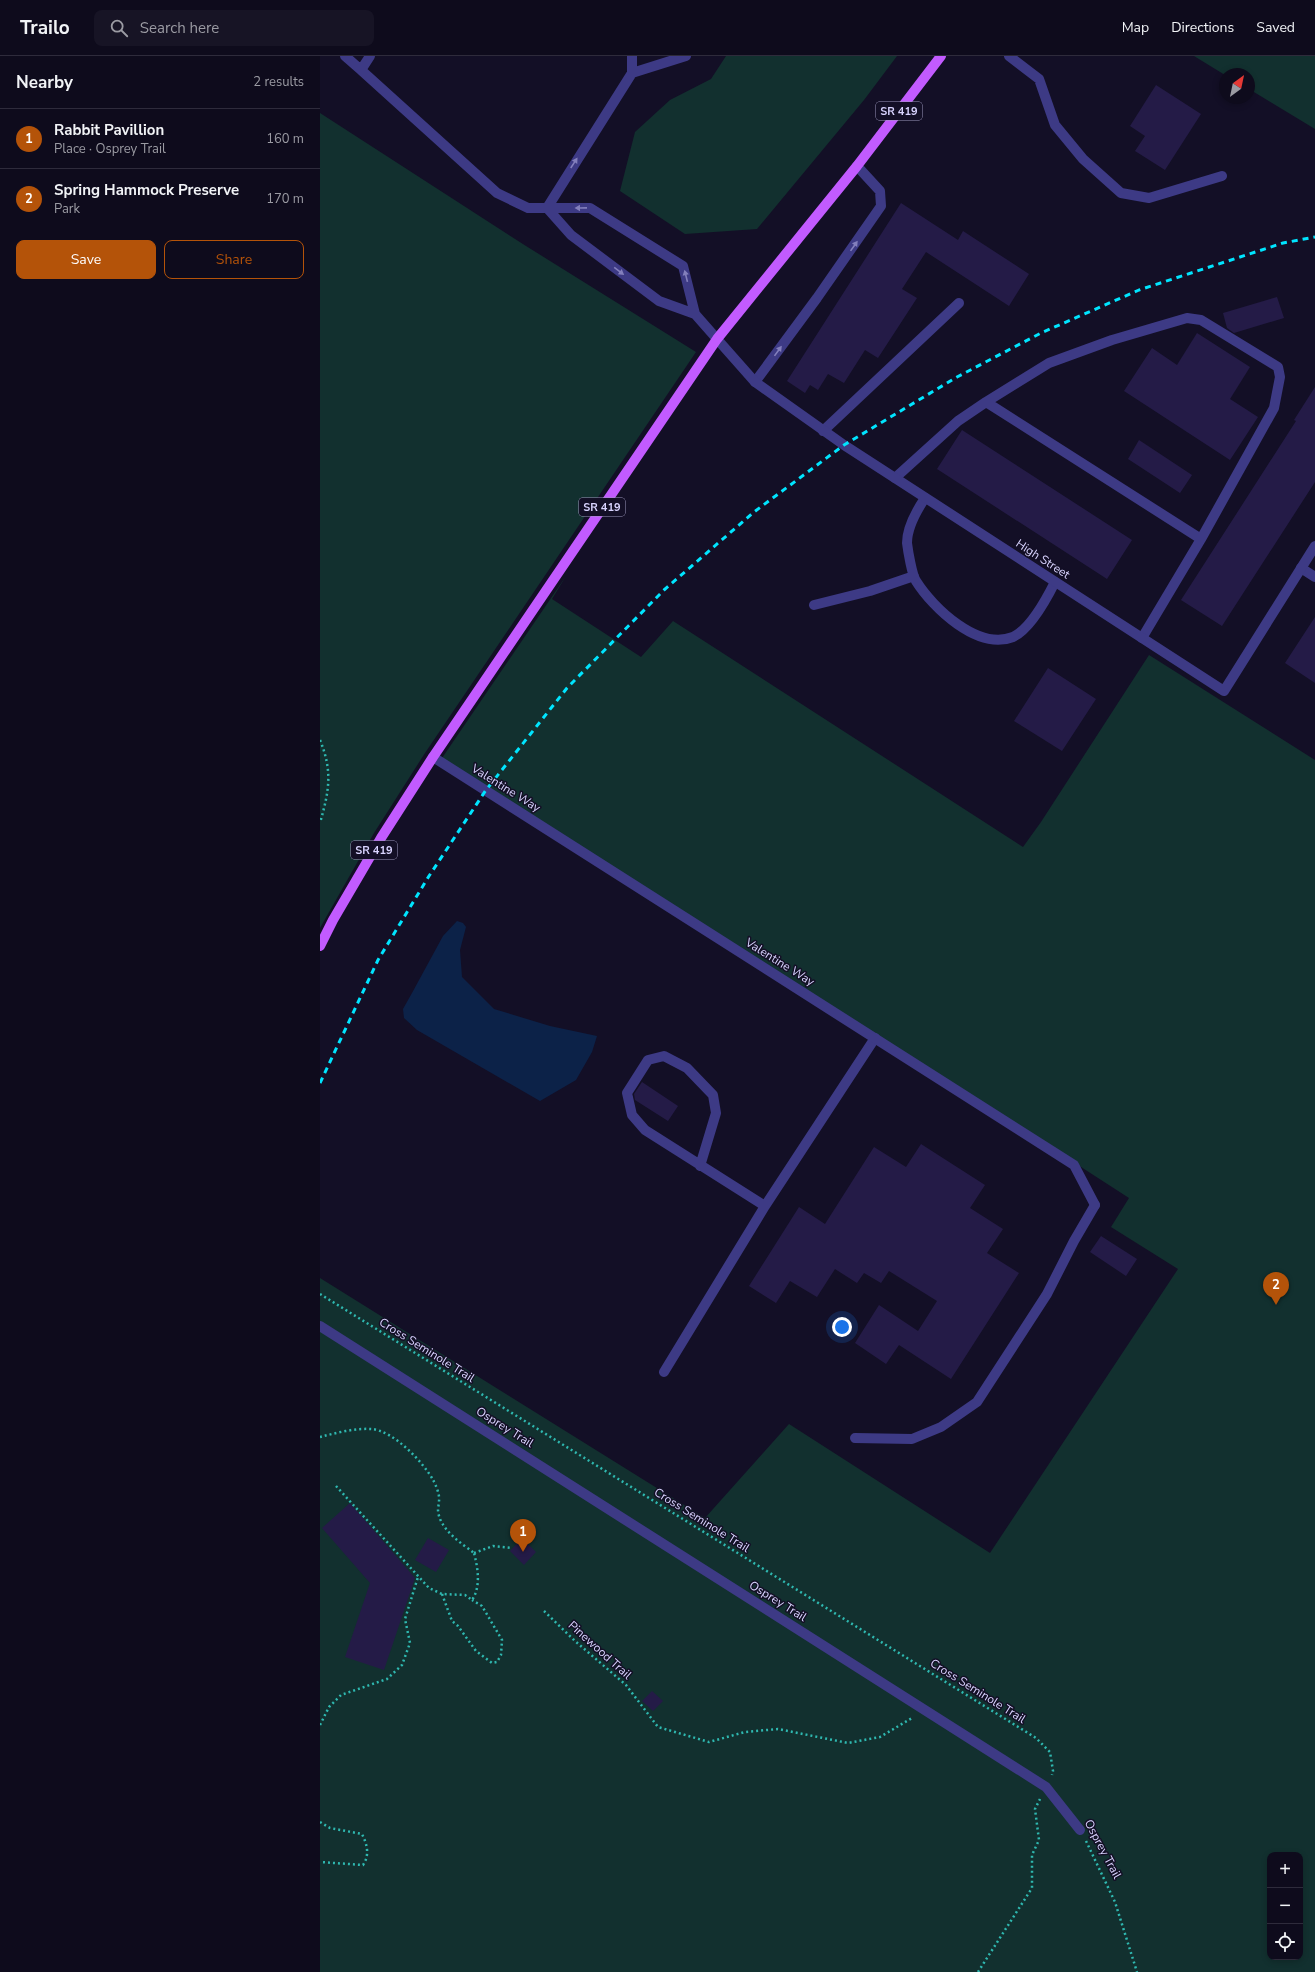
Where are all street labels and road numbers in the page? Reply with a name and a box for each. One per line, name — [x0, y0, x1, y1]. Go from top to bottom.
road number: SR 419 — [876, 102, 922, 120]
road number: SR 419 — [579, 498, 625, 516]
street label: High Street — [1013, 536, 1074, 583]
street label: Valentine Way — [467, 760, 544, 816]
road number: SR 419 — [351, 841, 397, 859]
street label: Valentine Way — [741, 934, 818, 990]
street label: Cross Seminole Trail — [376, 1314, 478, 1386]
street label: Osprey Trail — [473, 1403, 537, 1451]
street label: Cross Seminole Trail — [651, 1484, 753, 1556]
street label: Osprey Trail — [746, 1577, 810, 1625]
street label: Pinewood Trail — [565, 1617, 635, 1683]
street label: Cross Seminole Trail — [927, 1655, 1029, 1727]
street label: Osprey Trail — [1081, 1817, 1126, 1882]

